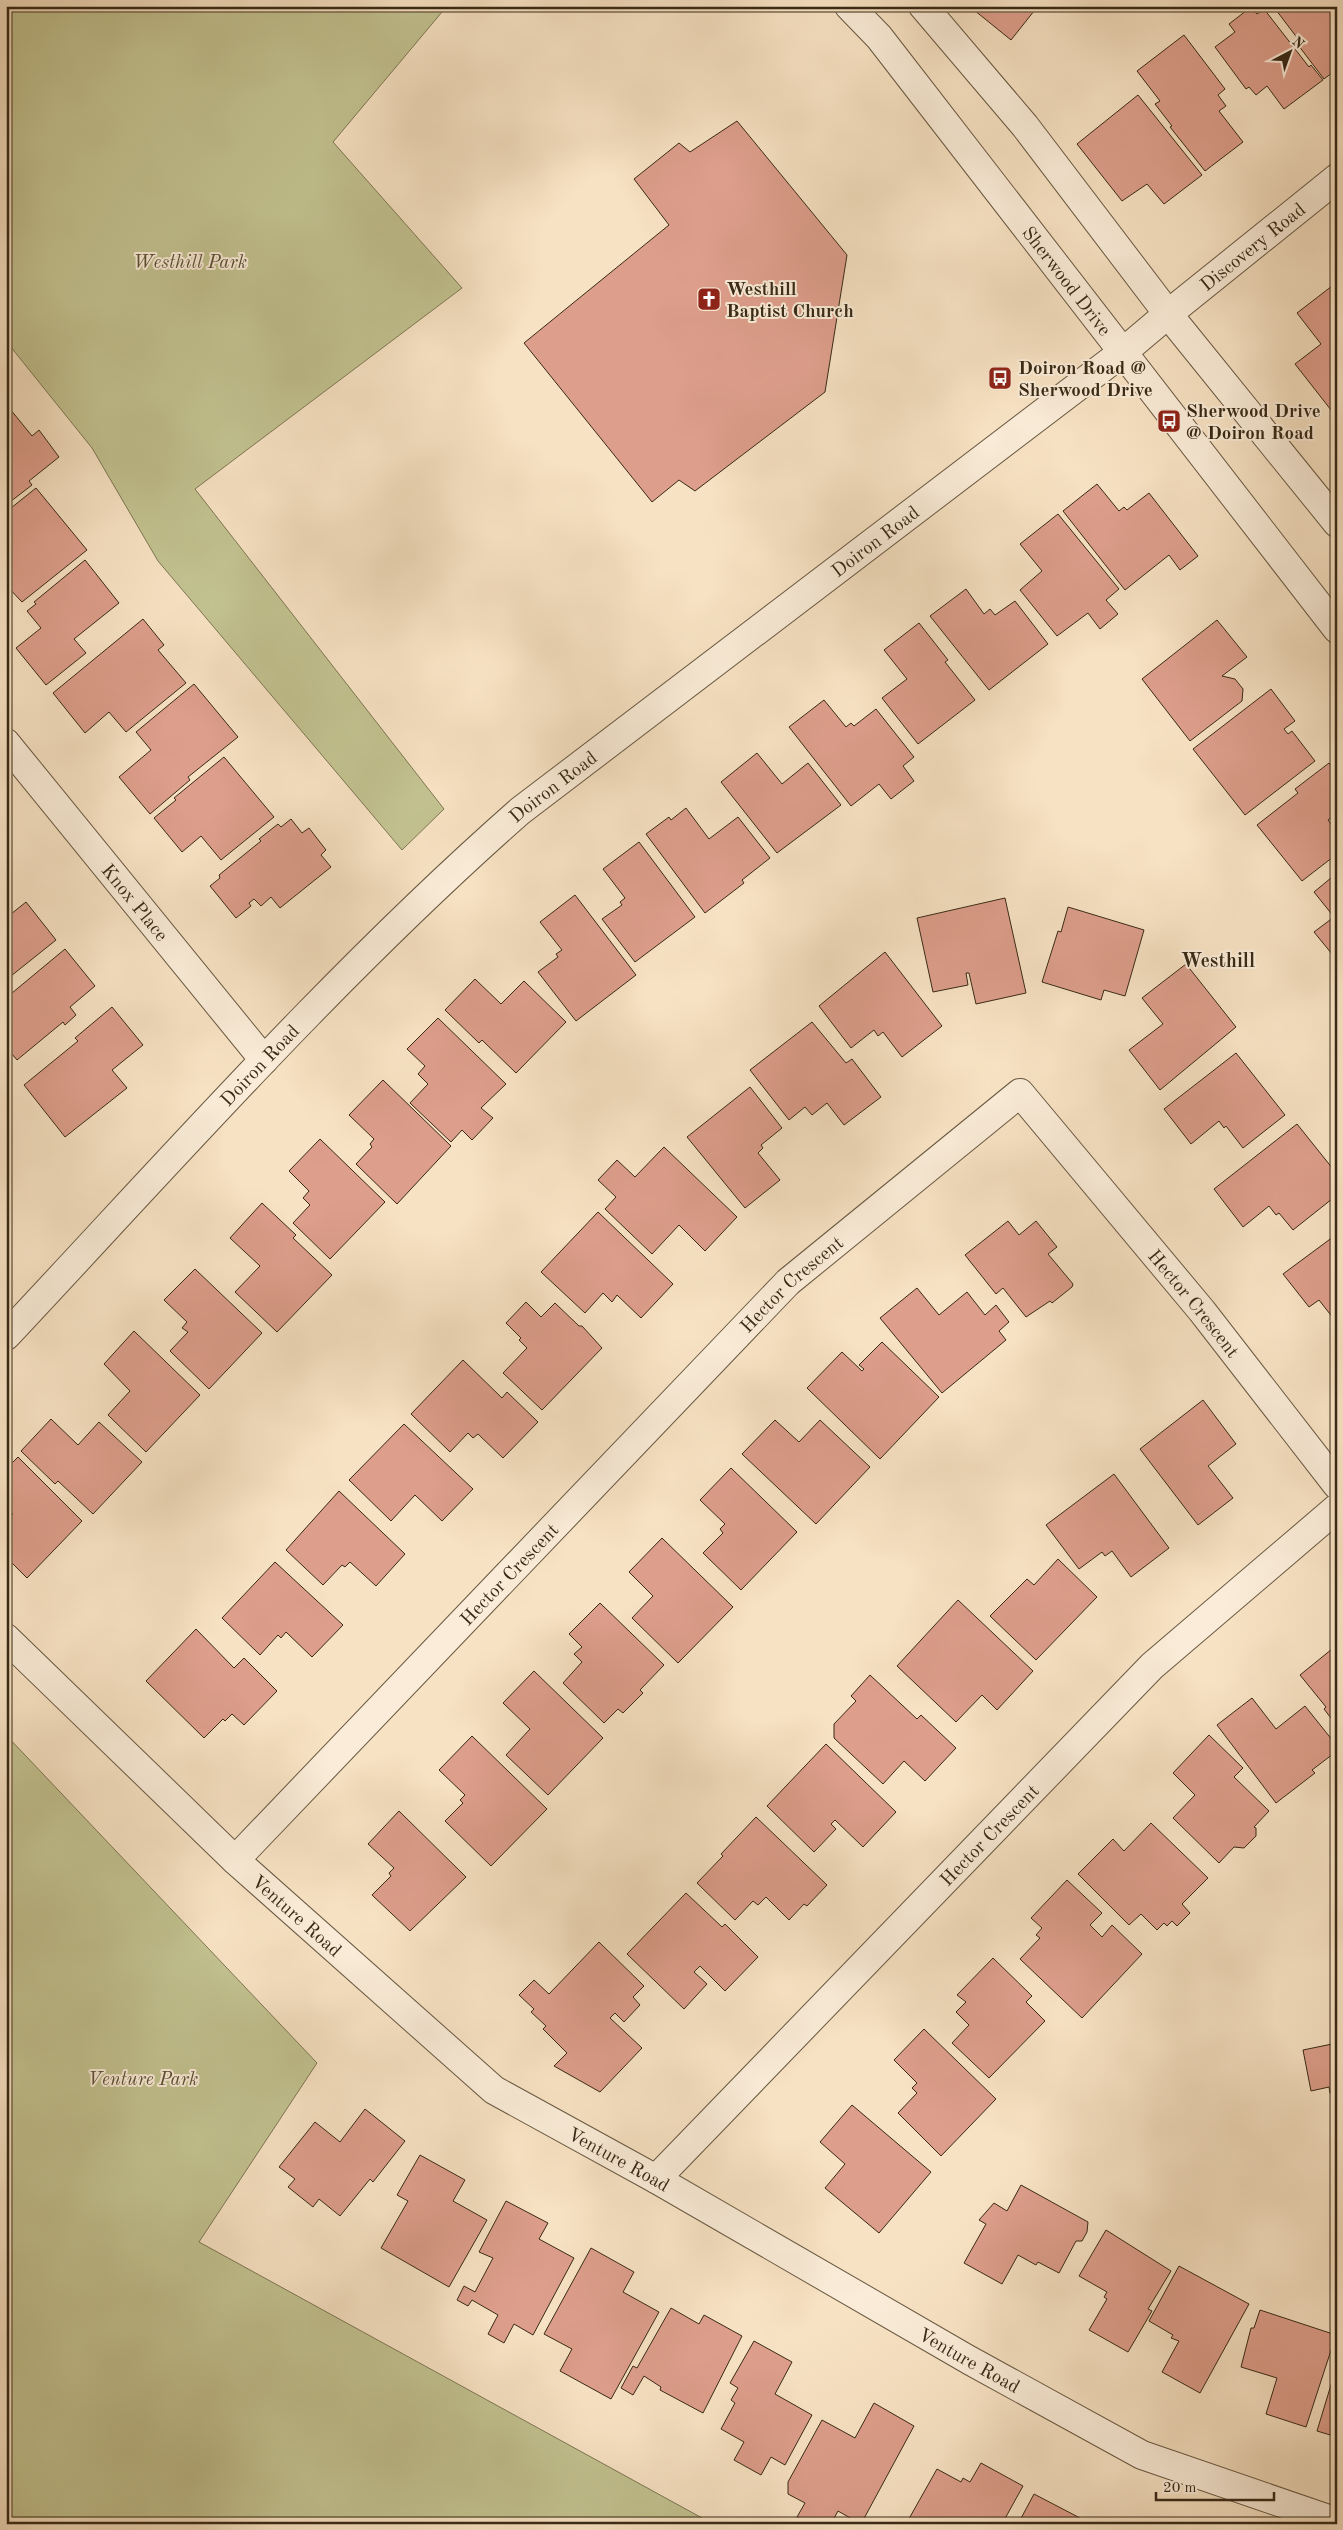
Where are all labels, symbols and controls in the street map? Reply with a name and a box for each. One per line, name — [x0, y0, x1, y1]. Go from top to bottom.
north arrow — [1266, 28, 1316, 78]
text: N — [1289, 34, 1307, 52]
street label: Discovery Road — [1198, 200, 1310, 296]
street label: Sherwood Drive — [1017, 224, 1113, 340]
park label: Westhill Park — [133, 254, 247, 273]
place label: Westhill Baptist Church — [726, 281, 854, 322]
church icon: Westhill Baptist Church — [696, 286, 722, 312]
place label: Doiron Road @ Sherwood Drive — [1018, 360, 1153, 401]
bus stop icon: Doiron Road @ Sherwood Drive — [987, 365, 1013, 391]
place label: Sherwood Drive @ Doiron Road — [1186, 403, 1321, 444]
bus stop icon: Sherwood Drive @ Doiron Road — [1156, 408, 1182, 434]
street label: Doiron Road — [829, 504, 924, 582]
street label: Doiron Road — [507, 749, 602, 828]
street label: Knox Place — [97, 861, 170, 946]
district label: Westhill — [1181, 952, 1255, 972]
street label: Doiron Road — [218, 1022, 304, 1111]
street label: Hector Crescent — [738, 1234, 848, 1337]
street label: Hector Crescent — [1143, 1247, 1241, 1362]
street label: Hector Crescent — [458, 1521, 563, 1630]
street label: Hector Crescent — [938, 1782, 1044, 1891]
street label: Venture Road — [247, 1872, 344, 1962]
park label: Venture Park — [88, 2071, 198, 2090]
street label: Venture Road — [564, 2125, 672, 2197]
street label: Venture Road — [914, 2326, 1022, 2398]
scale bar — [1156, 2470, 1273, 2502]
text: 20 m — [1163, 2481, 1197, 2496]

